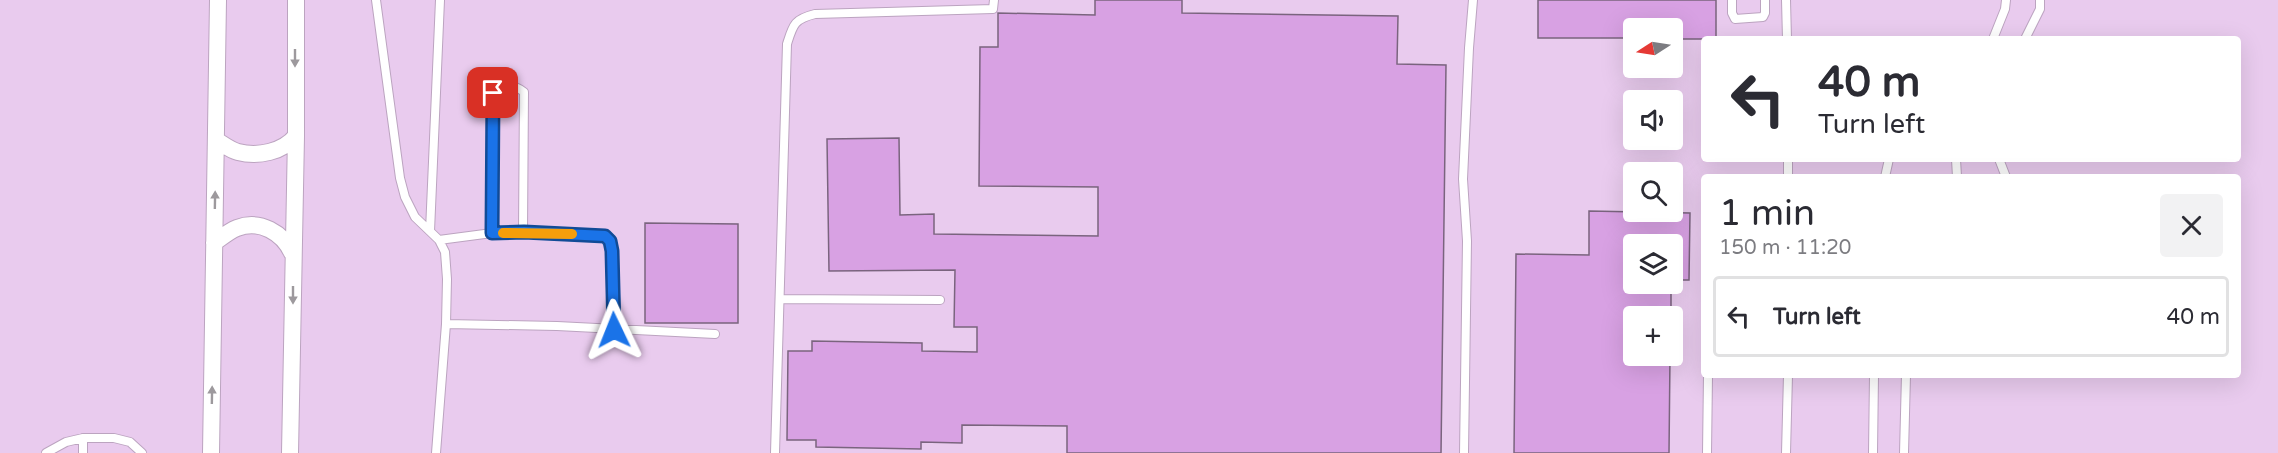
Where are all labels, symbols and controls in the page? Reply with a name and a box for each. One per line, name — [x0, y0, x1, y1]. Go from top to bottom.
north arrow — [1623, 18, 1683, 78]
map controls — [1623, 18, 1683, 366]
one-way arrow — [291, 49, 300, 68]
text: 40 m — [1818, 57, 1920, 108]
icon: left — [1719, 60, 1797, 138]
pin — [467, 67, 518, 118]
icon: arrive — [476, 76, 509, 109]
button: sound — [1623, 90, 1683, 150]
text: Turn left — [1818, 108, 1925, 141]
button: search — [1623, 162, 1683, 222]
one-way arrow — [210, 190, 219, 209]
text: 1 min — [1719, 192, 1815, 235]
button: close — [2160, 194, 2223, 257]
button: layers — [1623, 234, 1683, 294]
text: 150 m · 11:20 — [1719, 236, 1851, 260]
one-way arrow — [288, 286, 298, 305]
position arrow — [582, 298, 646, 362]
icon: left — [1722, 300, 1755, 333]
text: Turn left — [1773, 304, 1861, 330]
text: 40 m — [2166, 304, 2220, 330]
button: + — [1623, 306, 1683, 366]
one-way arrow — [208, 385, 217, 404]

